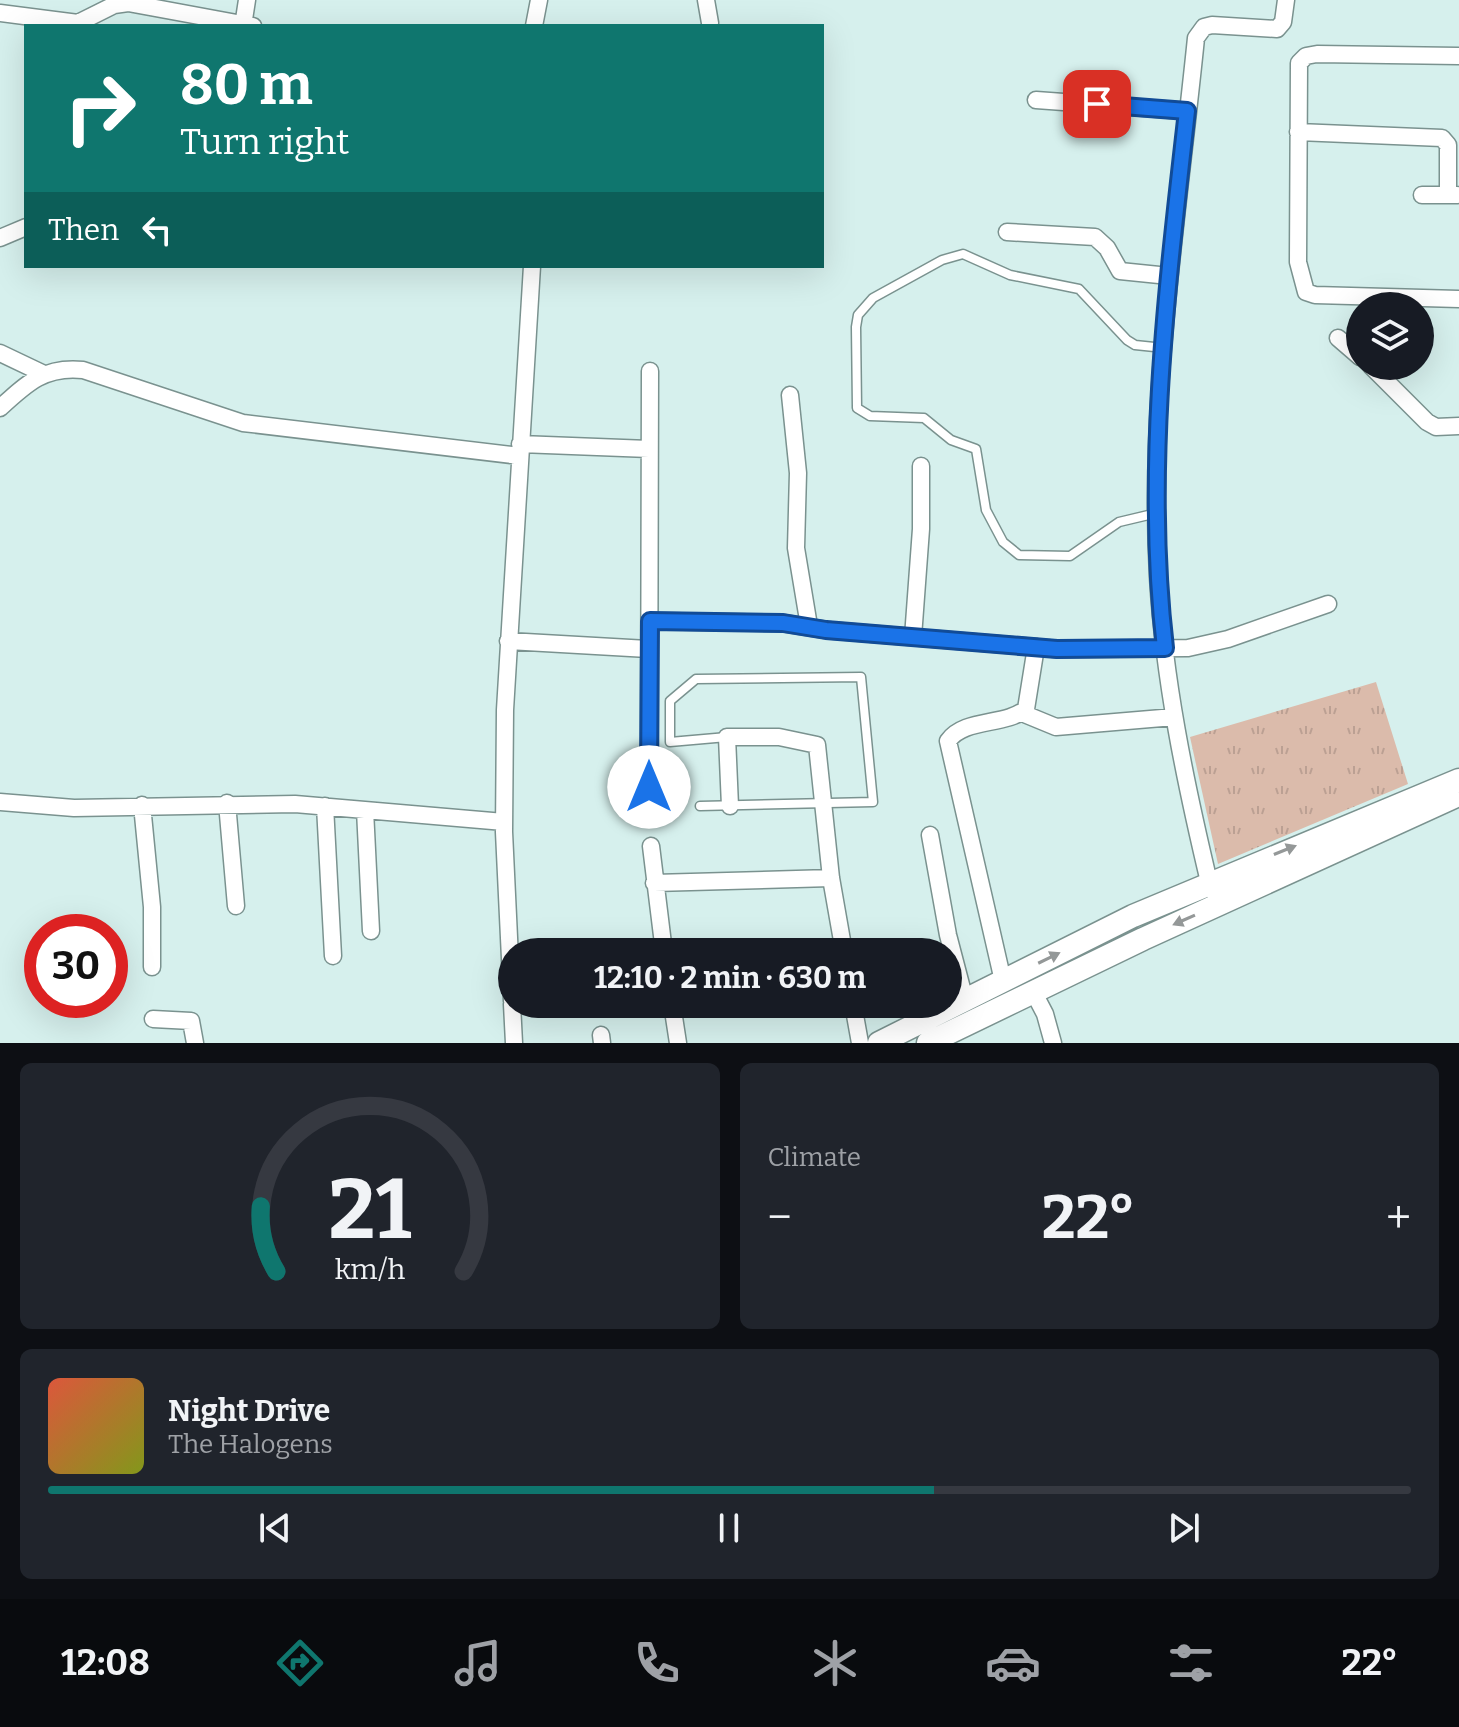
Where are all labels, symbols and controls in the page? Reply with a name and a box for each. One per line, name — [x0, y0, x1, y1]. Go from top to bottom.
text: 80 m — [180, 52, 313, 119]
icon: right — [48, 56, 152, 160]
pin — [1063, 70, 1131, 138]
icon: arrive — [1075, 82, 1119, 126]
text: Turn right — [180, 120, 349, 164]
icon: left — [135, 208, 179, 252]
text: Then — [48, 212, 119, 248]
map controls — [1346, 292, 1434, 380]
button: layers — [1346, 292, 1434, 380]
position arrow — [607, 745, 691, 829]
one-way arrow — [1273, 844, 1297, 857]
speed limit sign: 30 — [24, 914, 128, 1018]
one-way arrow — [1173, 914, 1196, 927]
one-way arrow — [1037, 951, 1060, 965]
text: 12:10 · 2 min · 630 m — [594, 960, 866, 996]
text: Climate — [768, 1142, 861, 1173]
text: 21 — [328, 1160, 411, 1260]
text: 22° — [1042, 1182, 1136, 1254]
text: − — [768, 1191, 792, 1244]
text: + — [1386, 1191, 1411, 1244]
text: km/h — [334, 1252, 405, 1287]
text: Night Drive — [168, 1393, 330, 1429]
text: The Halogens — [168, 1429, 333, 1460]
icon: previous — [253, 1506, 297, 1550]
icon: pause — [707, 1506, 751, 1550]
icon: next — [1162, 1506, 1206, 1550]
icon: directions — [272, 1635, 328, 1691]
icon: music — [450, 1635, 506, 1691]
icon: phone — [629, 1635, 685, 1691]
icon: climate — [807, 1635, 863, 1691]
icon: car — [985, 1635, 1041, 1691]
icon: filters — [1163, 1635, 1219, 1691]
text: 12:08 — [61, 1641, 150, 1685]
text: 22° — [1341, 1641, 1398, 1685]

